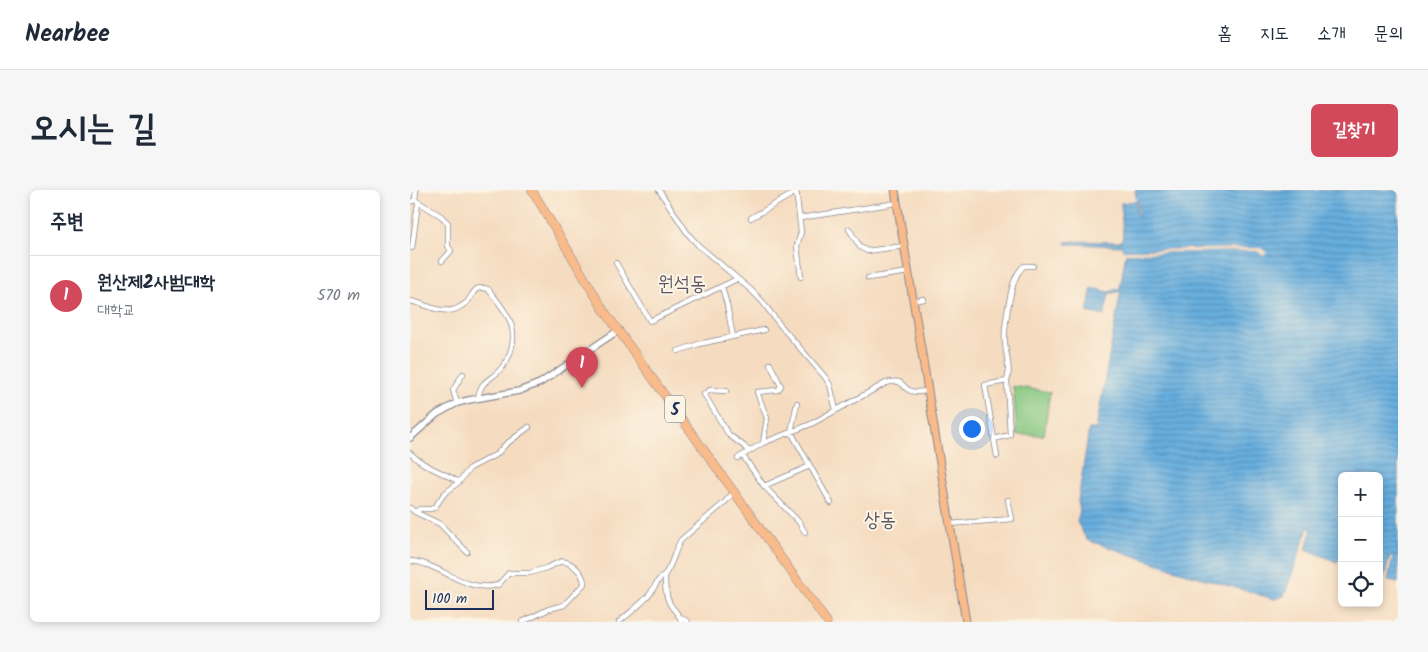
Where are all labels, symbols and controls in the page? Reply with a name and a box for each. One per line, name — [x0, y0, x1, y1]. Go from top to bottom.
text: Nearbee — [25, 15, 110, 54]
text: 홈 — [1218, 20, 1232, 49]
text: 지도 — [1260, 20, 1289, 49]
text: 소개 — [1317, 20, 1346, 49]
text: 문의 — [1374, 20, 1403, 49]
text: 오시는 길 — [30, 102, 156, 158]
button: 길찾기 — [1311, 104, 1398, 157]
text: 주변 — [50, 206, 84, 239]
text: 원산제2사범대학 — [97, 268, 215, 298]
district label: 원석동 — [658, 269, 706, 301]
text: 1 — [64, 283, 68, 308]
text: 570 m — [317, 283, 360, 308]
text: 대학교 — [97, 298, 136, 323]
pin: 1 — [566, 347, 598, 388]
road number: 5 — [665, 395, 685, 422]
your location — [959, 416, 985, 442]
map controls — [1338, 472, 1383, 607]
button: + — [1338, 472, 1383, 517]
district label: 상동 — [864, 505, 896, 537]
button: − — [1338, 517, 1383, 562]
button: locate — [1338, 562, 1383, 607]
scale bar — [425, 587, 494, 610]
text: 100 m — [432, 588, 467, 610]

